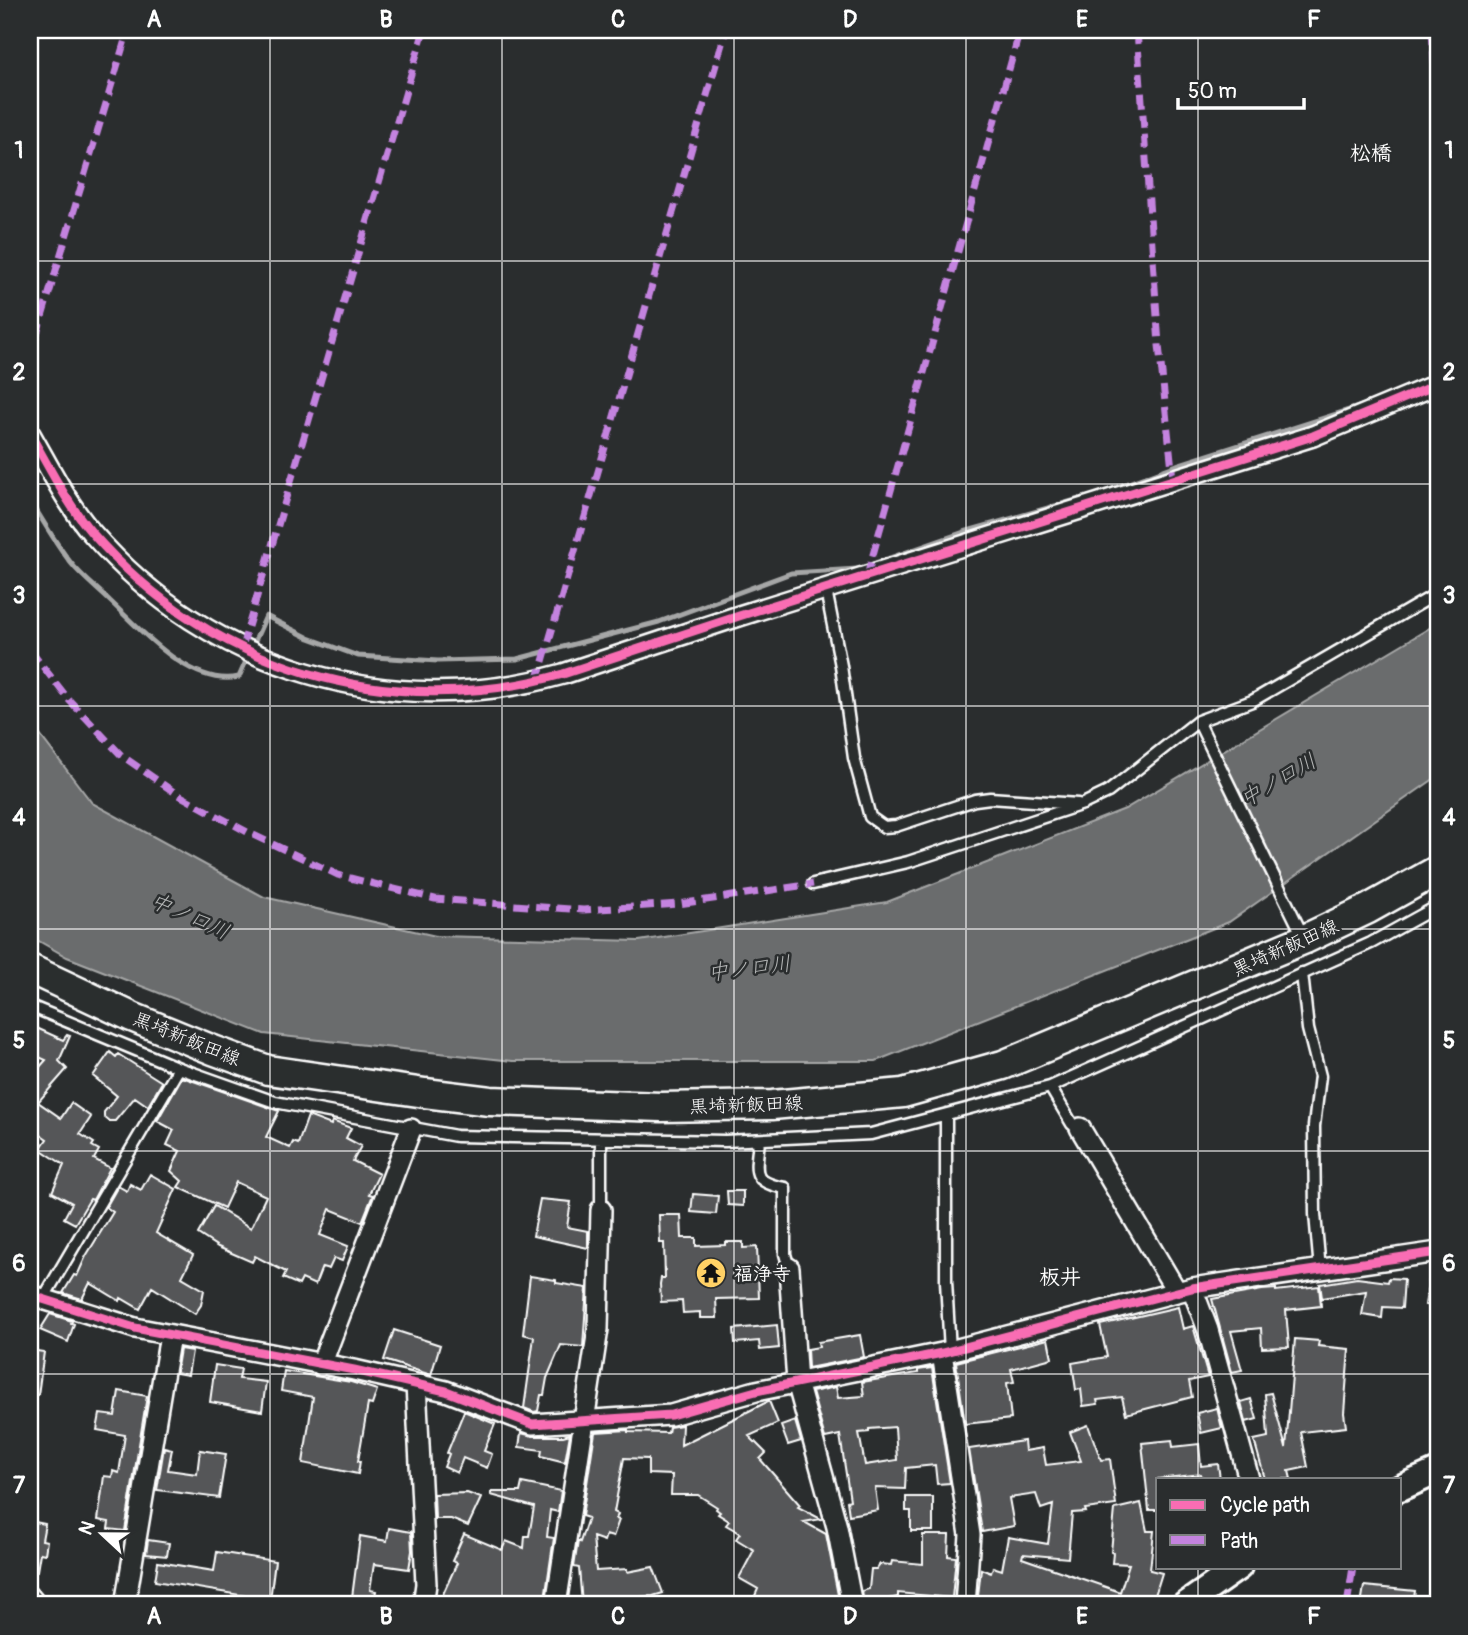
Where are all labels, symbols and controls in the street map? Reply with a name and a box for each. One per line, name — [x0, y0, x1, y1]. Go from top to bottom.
text: A — [147, 5, 162, 34]
text: B — [379, 5, 393, 34]
text: C — [611, 5, 625, 34]
text: D — [843, 5, 857, 34]
text: E — [1076, 5, 1088, 34]
text: F — [1307, 5, 1321, 34]
scale bar — [1178, 66, 1304, 110]
text: 50 m — [1188, 78, 1237, 105]
text: 1 — [15, 136, 24, 165]
text: 1 — [1445, 136, 1454, 165]
district label: 松橋 — [1350, 140, 1392, 167]
text: 2 — [13, 358, 26, 387]
text: 2 — [1443, 358, 1456, 387]
text: 3 — [13, 581, 25, 610]
text: 3 — [1443, 581, 1455, 610]
water label: 中ノ口川 — [1235, 748, 1321, 813]
text: 4 — [12, 803, 26, 832]
text: 4 — [1442, 803, 1456, 832]
water label: 中ノ口川 — [146, 887, 234, 946]
street label: 黒埼新飯田線 — [1228, 914, 1342, 982]
water label: 中ノ口川 — [706, 950, 792, 987]
street label: 黒埼新飯田線 — [129, 1006, 244, 1071]
text: 5 — [13, 1026, 25, 1055]
text: 5 — [1443, 1026, 1455, 1055]
street label: 黒埼新飯田線 — [689, 1091, 803, 1119]
text: 6 — [12, 1249, 26, 1278]
text: 6 — [1442, 1249, 1456, 1278]
temple icon: 福浄寺 — [694, 1256, 728, 1290]
place label: 福浄寺 — [734, 1262, 791, 1286]
district label: 板井 — [1039, 1264, 1081, 1291]
text: 7 — [13, 1471, 26, 1500]
text: 7 — [1443, 1471, 1456, 1500]
legend — [1156, 1478, 1402, 1568]
text: Cycle path — [1220, 1492, 1310, 1519]
north arrow — [66, 1498, 136, 1568]
text: N — [74, 1517, 101, 1538]
text: Path — [1220, 1528, 1258, 1555]
text: A — [147, 1602, 162, 1631]
text: B — [379, 1602, 393, 1631]
text: C — [611, 1602, 625, 1631]
text: D — [843, 1602, 857, 1631]
text: E — [1076, 1602, 1088, 1631]
text: F — [1307, 1602, 1321, 1631]

